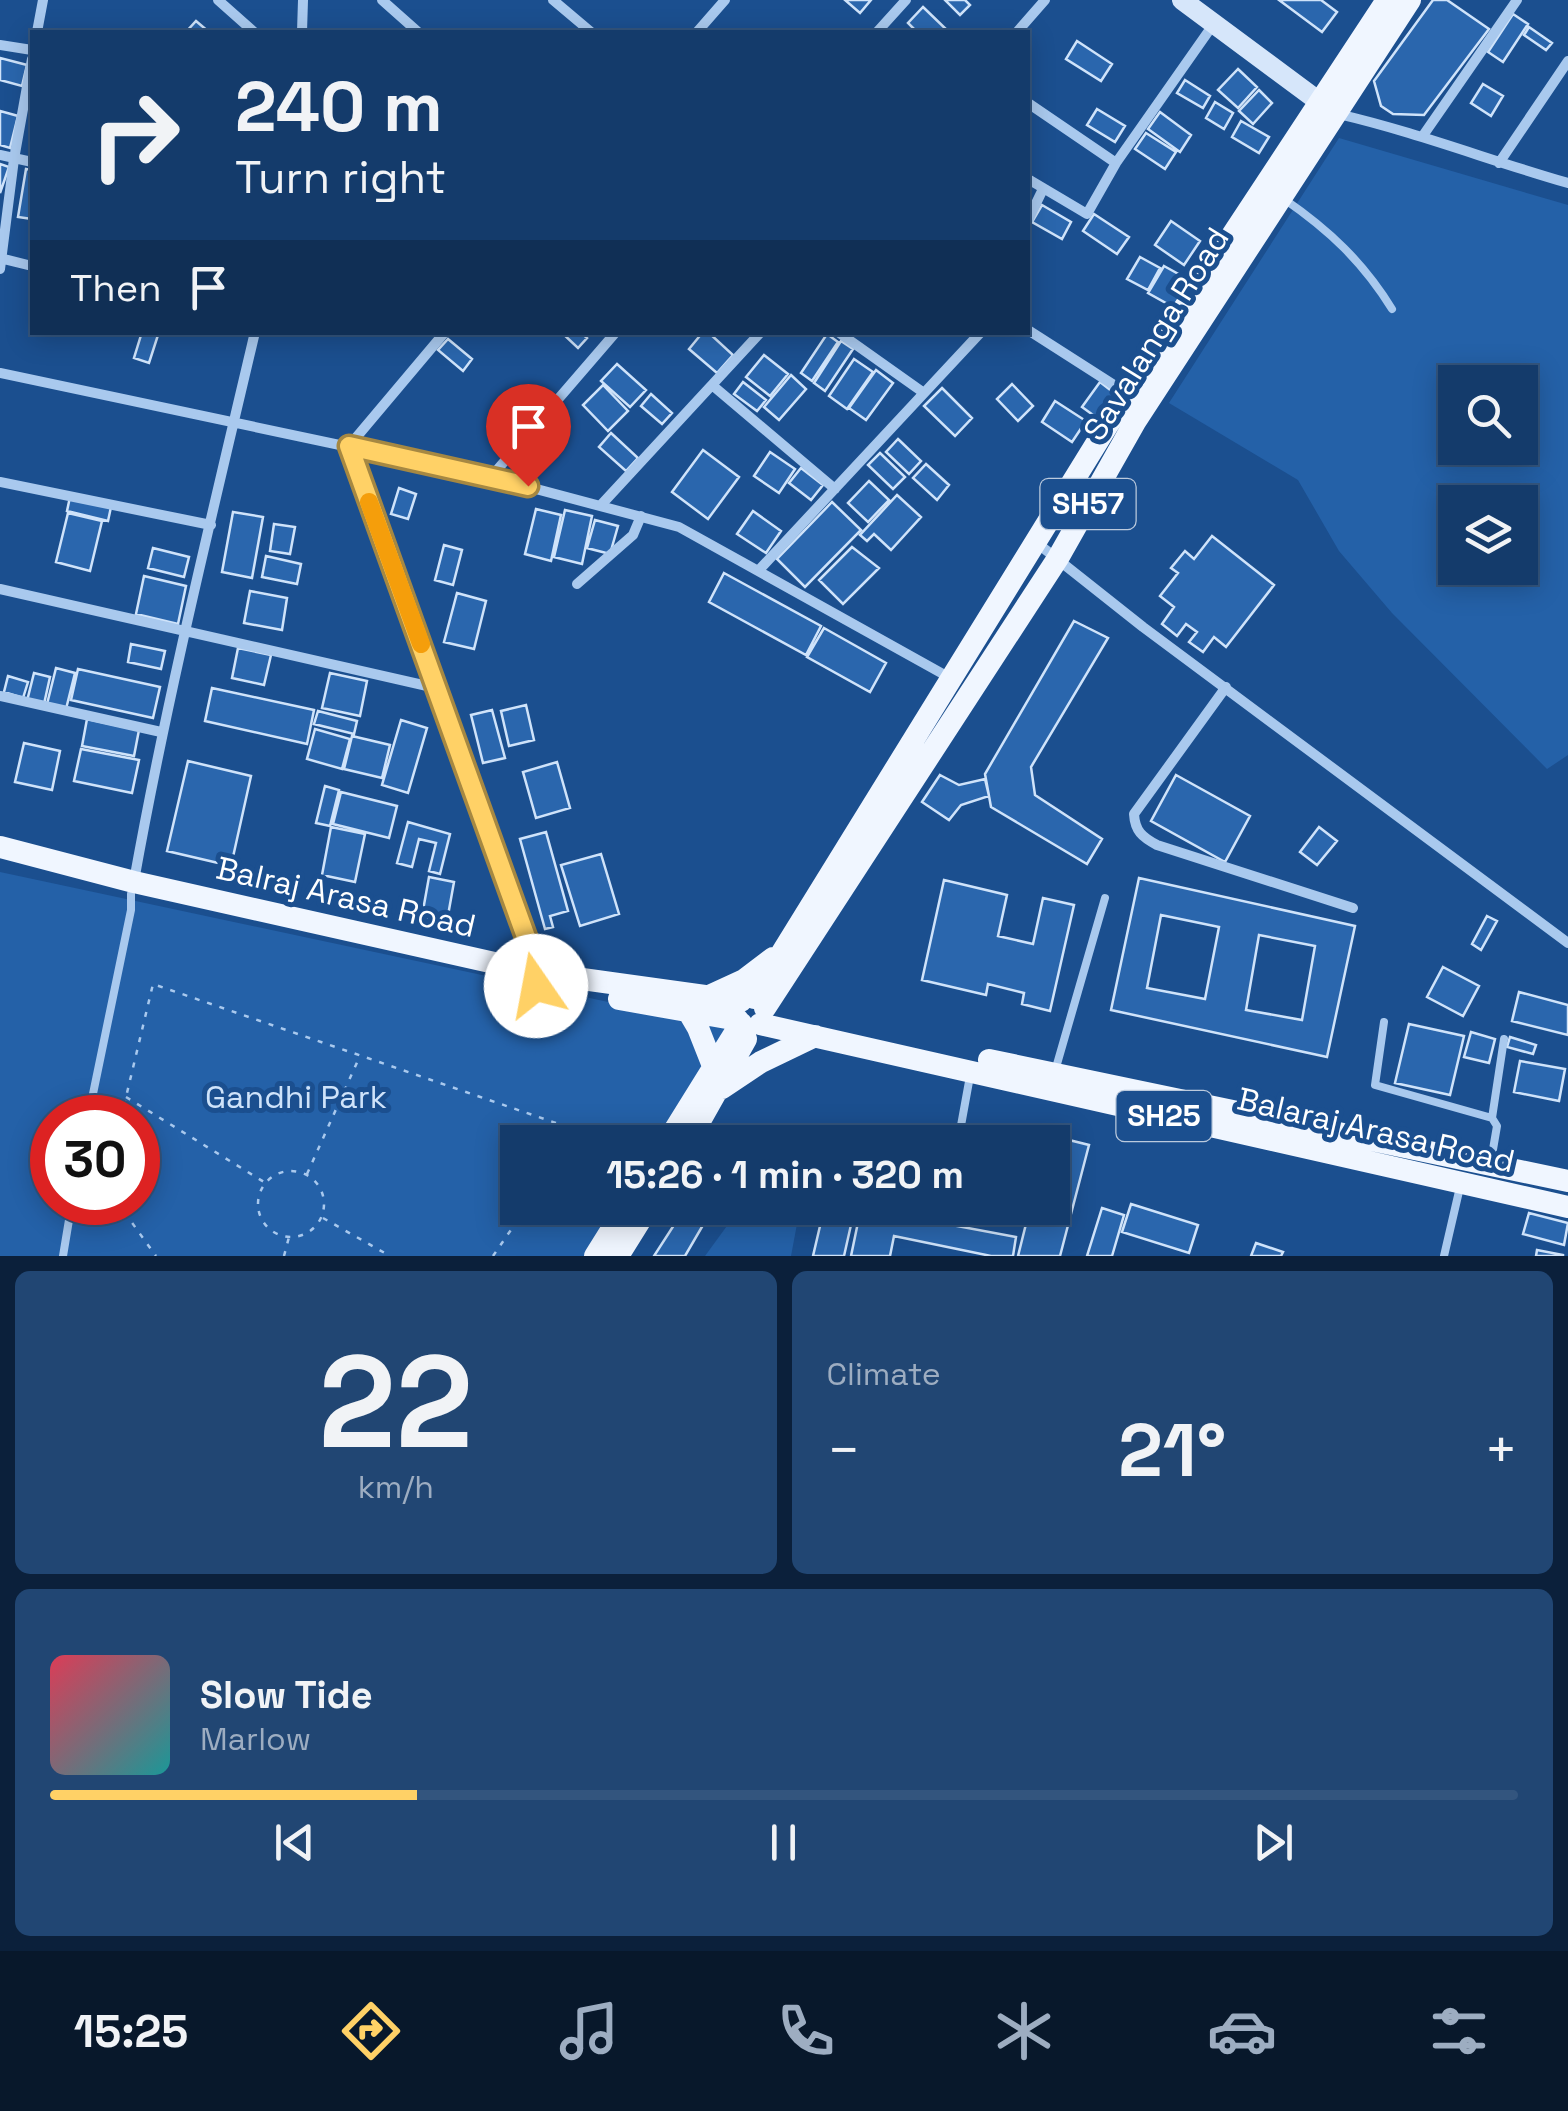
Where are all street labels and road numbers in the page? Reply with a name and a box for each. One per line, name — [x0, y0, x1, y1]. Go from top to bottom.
street label: Savalanga Road — [1074, 220, 1238, 448]
road number: SH57 — [1040, 479, 1136, 529]
street label: Balraj Arasa Road — [212, 848, 480, 946]
street label: Balaraj Arasa Road — [1233, 1079, 1519, 1181]
road number: SH25 — [1116, 1091, 1212, 1141]

